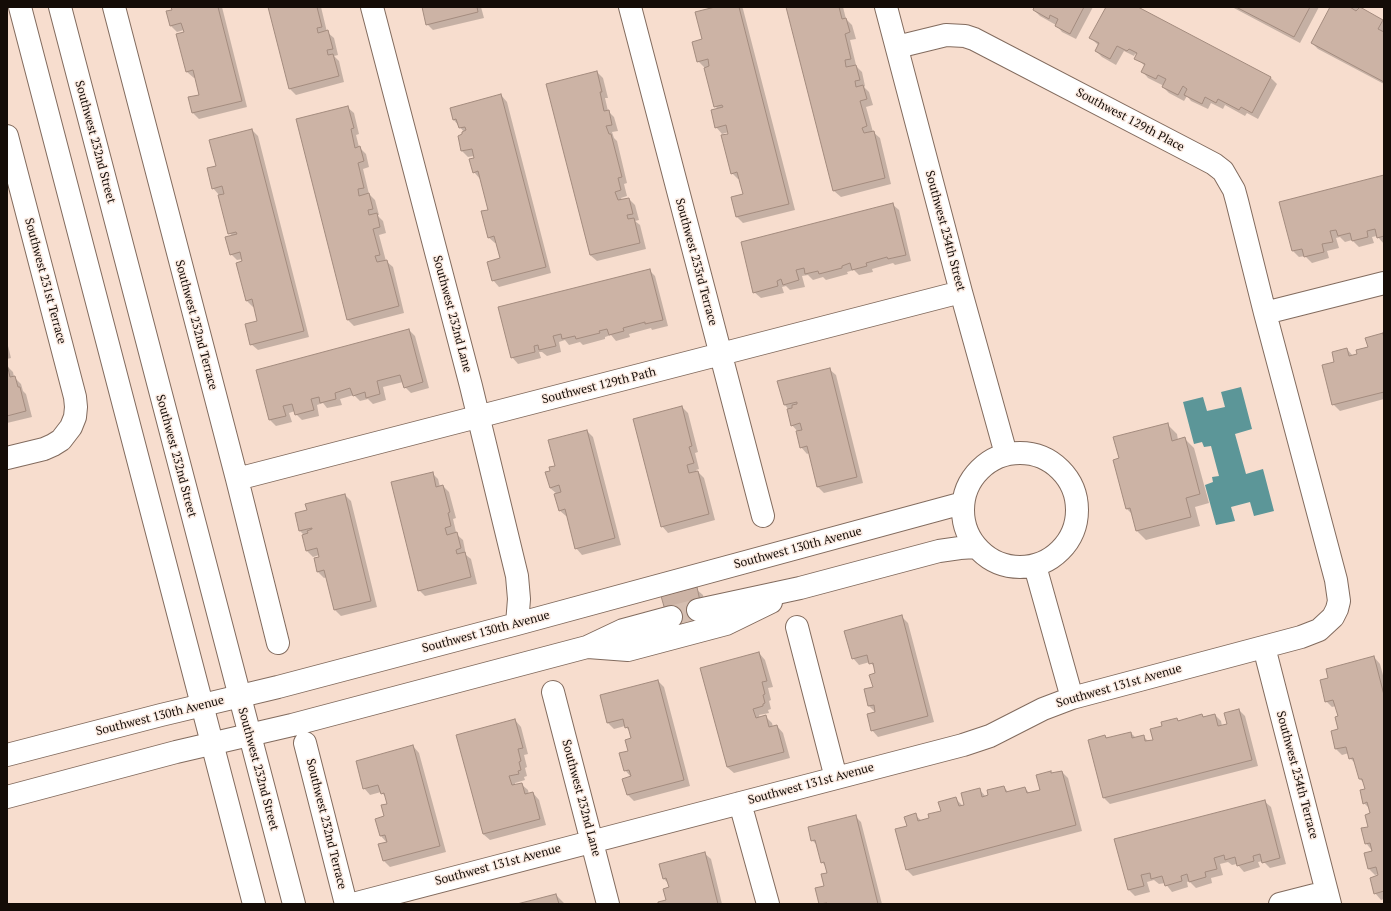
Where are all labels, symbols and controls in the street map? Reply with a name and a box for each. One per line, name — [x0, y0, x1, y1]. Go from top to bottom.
street label: Southwest 232nd Street — [72, 79, 118, 205]
street label: Southwest 129th Place — [1073, 85, 1187, 155]
street label: Southwest 234th Street — [922, 169, 968, 293]
street label: Southwest 233rd Terrace — [672, 197, 720, 327]
street label: Southwest 231st Terrace — [21, 216, 69, 346]
street label: Southwest 232nd Lane — [429, 254, 475, 374]
street label: Southwest 232nd Terrace — [172, 258, 220, 392]
street label: Southwest 129th Path — [541, 365, 657, 407]
street label: Southwest 232nd Street — [153, 393, 199, 519]
street label: Southwest 130th Avenue — [733, 524, 863, 572]
street label: Southwest 130th Avenue — [421, 608, 551, 656]
street label: Southwest 131st Avenue — [1055, 661, 1183, 711]
street label: Southwest 130th Avenue — [94, 693, 226, 739]
street label: Southwest 232nd Street — [235, 706, 281, 832]
street label: Southwest 234th Terrace — [1273, 710, 1321, 840]
street label: Southwest 232nd Lane — [558, 738, 604, 858]
street label: Southwest 232nd Terrace — [303, 757, 349, 891]
street label: Southwest 131st Avenue — [747, 760, 875, 808]
street label: Southwest 131st Avenue — [434, 841, 562, 889]

